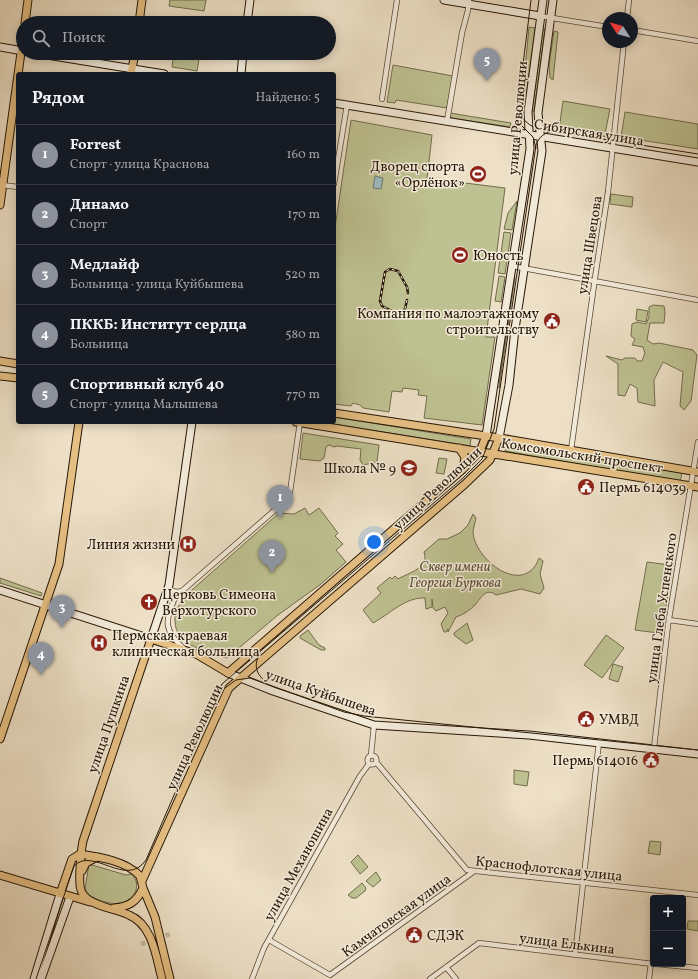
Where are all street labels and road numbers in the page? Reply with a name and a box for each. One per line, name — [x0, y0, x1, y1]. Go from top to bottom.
street label: улица Революции — [504, 60, 533, 176]
street label: Сибирская улица — [532, 115, 645, 152]
street label: улица Швецова — [573, 194, 608, 296]
street label: Комсомольский проспект — [500, 434, 664, 479]
street label: улица Революции — [390, 443, 487, 535]
street label: улица Глеба Успенского — [643, 532, 682, 685]
street label: улица Куйбышева — [263, 666, 378, 721]
street label: улица Пушкина — [84, 673, 135, 776]
street label: улица Революции — [162, 681, 228, 794]
street label: улица Механошина — [260, 805, 338, 925]
street label: Краснофлотская улица — [474, 852, 623, 887]
street label: Камчатовская улица — [338, 870, 455, 962]
street label: улица Елькина — [518, 929, 616, 960]

